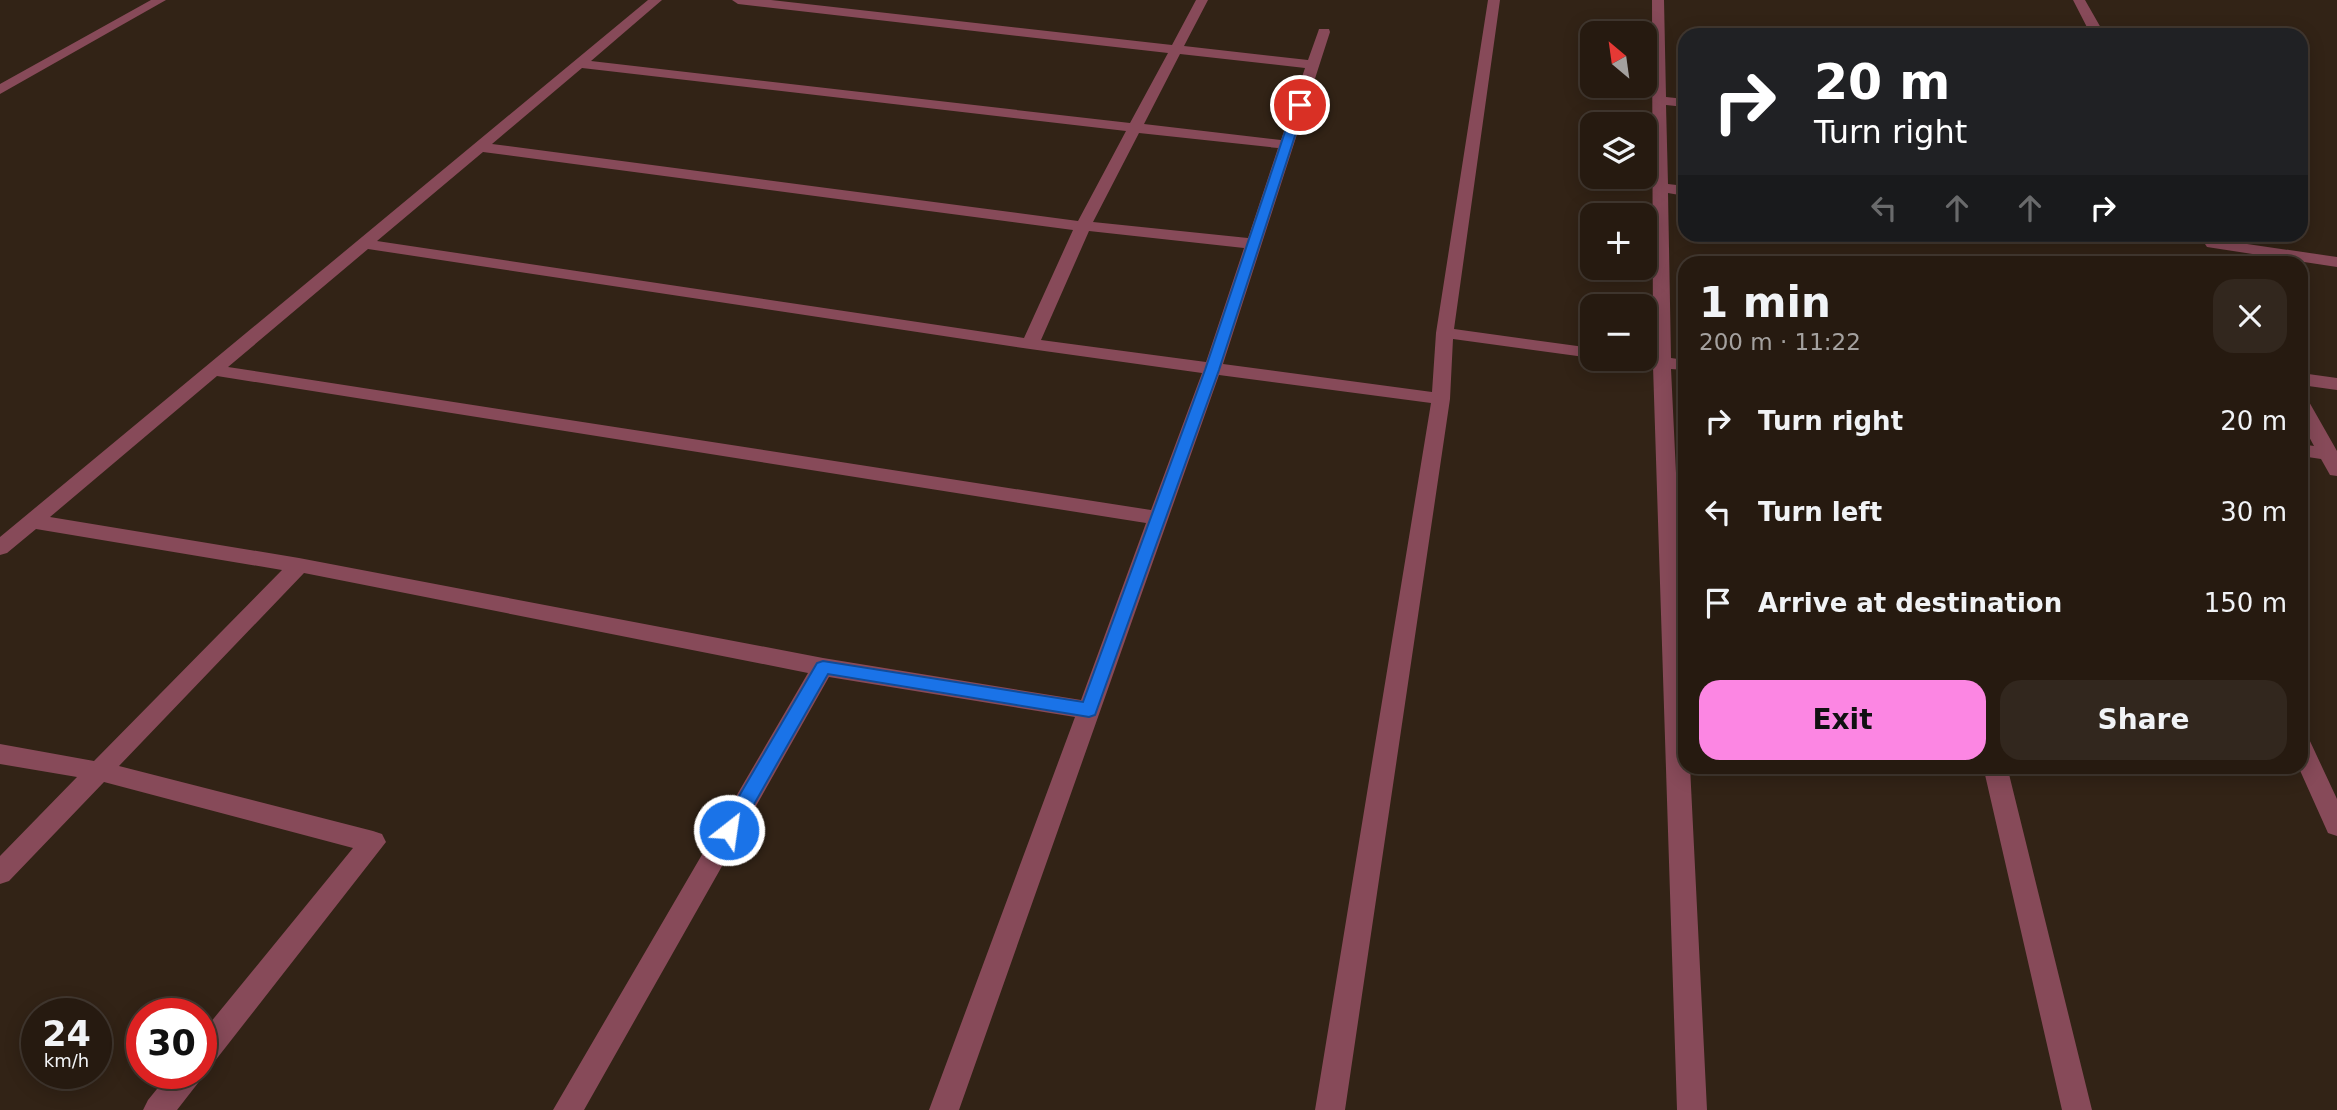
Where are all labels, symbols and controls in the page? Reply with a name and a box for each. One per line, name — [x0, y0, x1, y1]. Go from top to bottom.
north arrow — [1580, 21, 1657, 98]
map controls — [1580, 21, 1657, 371]
text: 20 m — [1814, 54, 1950, 111]
icon: right — [1699, 56, 1790, 147]
pin — [1270, 75, 1330, 135]
icon: arrive — [1281, 86, 1319, 124]
button: layers — [1580, 112, 1657, 189]
text: Turn right — [1814, 113, 1967, 151]
icon: left — [1865, 189, 1903, 227]
icon: ahead — [1938, 189, 1976, 227]
icon: ahead — [2011, 189, 2049, 227]
icon: right — [2084, 189, 2122, 227]
button: + — [1580, 203, 1657, 280]
text: 1 min — [1699, 278, 1831, 327]
button: close — [2213, 279, 2287, 353]
button: − — [1580, 294, 1657, 371]
text: 200 m · 11:22 — [1699, 329, 1861, 355]
icon: right — [1699, 402, 1737, 440]
text: Turn right — [1758, 406, 1903, 436]
text: 20 m — [2220, 406, 2287, 436]
icon: left — [1699, 493, 1737, 531]
text: Turn left — [1758, 497, 1882, 527]
text: 30 m — [2220, 497, 2287, 527]
icon: arrive — [1699, 584, 1737, 622]
text: Arrive at destination — [1758, 588, 2062, 618]
text: 150 m — [2204, 588, 2287, 618]
button: Exit — [1699, 680, 1986, 760]
button: Share — [2000, 680, 2287, 760]
position arrow — [692, 793, 766, 867]
speed limit sign: 30 — [126, 998, 217, 1089]
text: 24 — [42, 1014, 91, 1054]
text: km/h — [44, 1050, 89, 1071]

